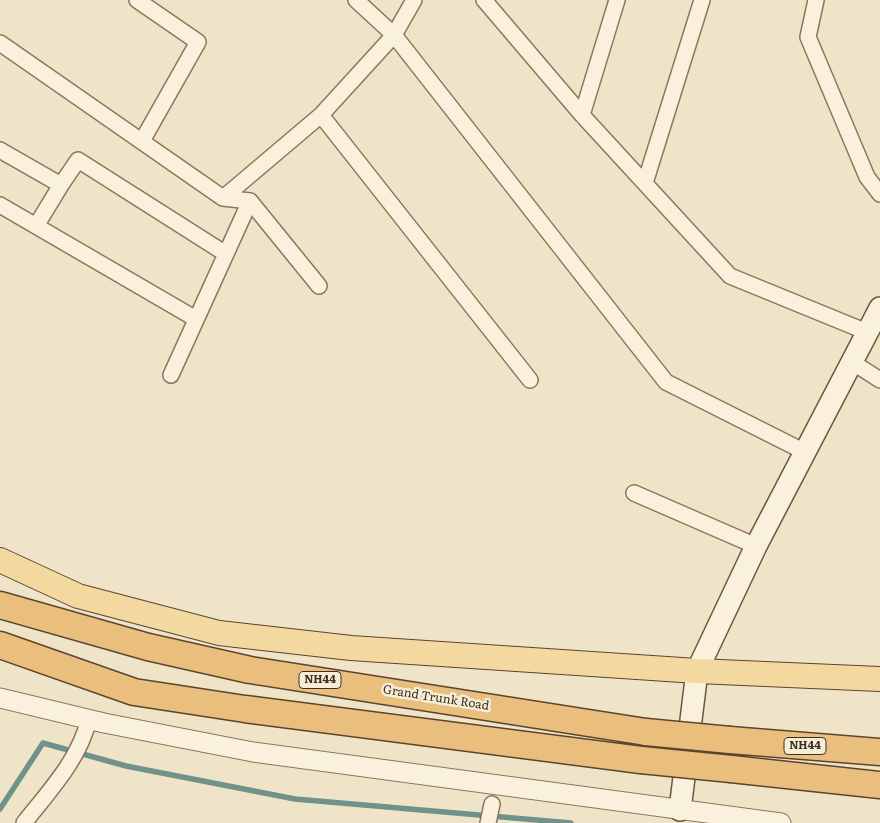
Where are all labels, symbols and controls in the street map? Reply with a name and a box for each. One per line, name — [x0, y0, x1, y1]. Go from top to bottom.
road number: NH44 — [299, 672, 341, 688]
street label: Grand Trunk Road — [382, 682, 490, 714]
road number: NH44 — [784, 738, 826, 754]

